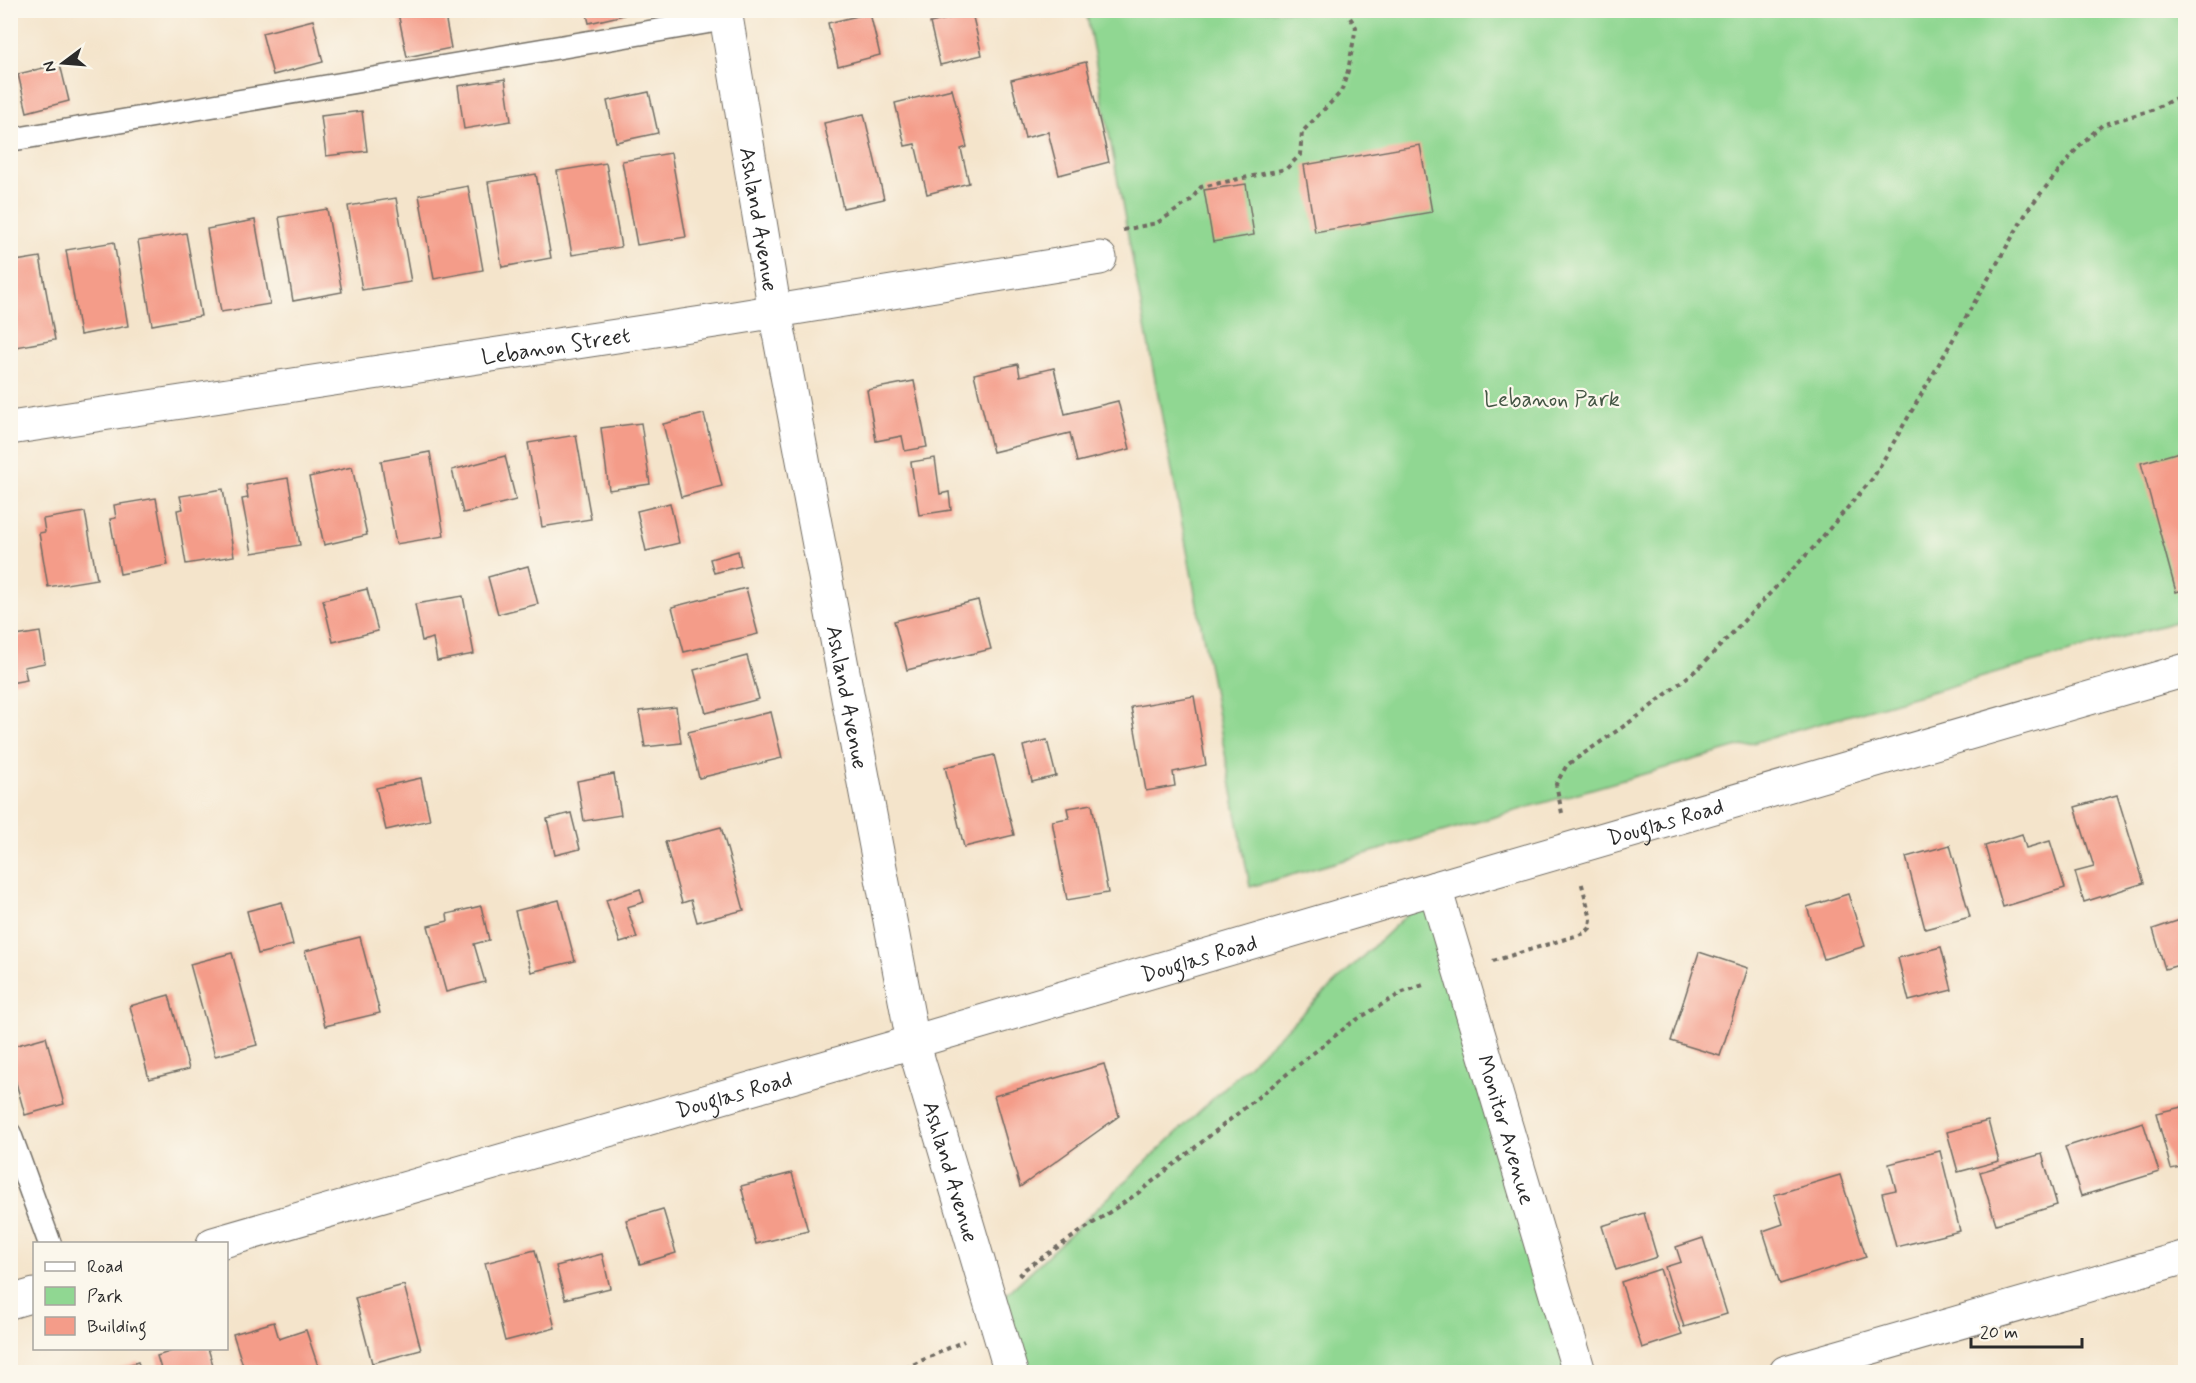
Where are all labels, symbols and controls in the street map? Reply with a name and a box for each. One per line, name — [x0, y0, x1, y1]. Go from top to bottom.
north arrow — [33, 33, 93, 93]
text: N — [38, 59, 62, 75]
street label: Ashland Avenue — [732, 145, 783, 294]
street label: Lebanon Street — [480, 322, 632, 372]
park label: Lebanon Park — [1484, 386, 1620, 414]
street label: Ashland Avenue — [819, 623, 873, 772]
street label: Douglas Road — [1604, 793, 1727, 853]
street label: Douglas Road — [1138, 929, 1261, 990]
street label: Monitor Avenue — [1469, 1052, 1540, 1208]
street label: Douglas Road — [673, 1066, 796, 1126]
street label: Ashland Avenue — [915, 1098, 984, 1246]
legend — [33, 1242, 228, 1350]
text: Road — [87, 1255, 123, 1279]
text: Park — [87, 1285, 123, 1309]
scale bar — [1971, 1311, 2082, 1349]
text: Building — [87, 1315, 147, 1341]
text: 20 m — [1980, 1321, 2018, 1345]

